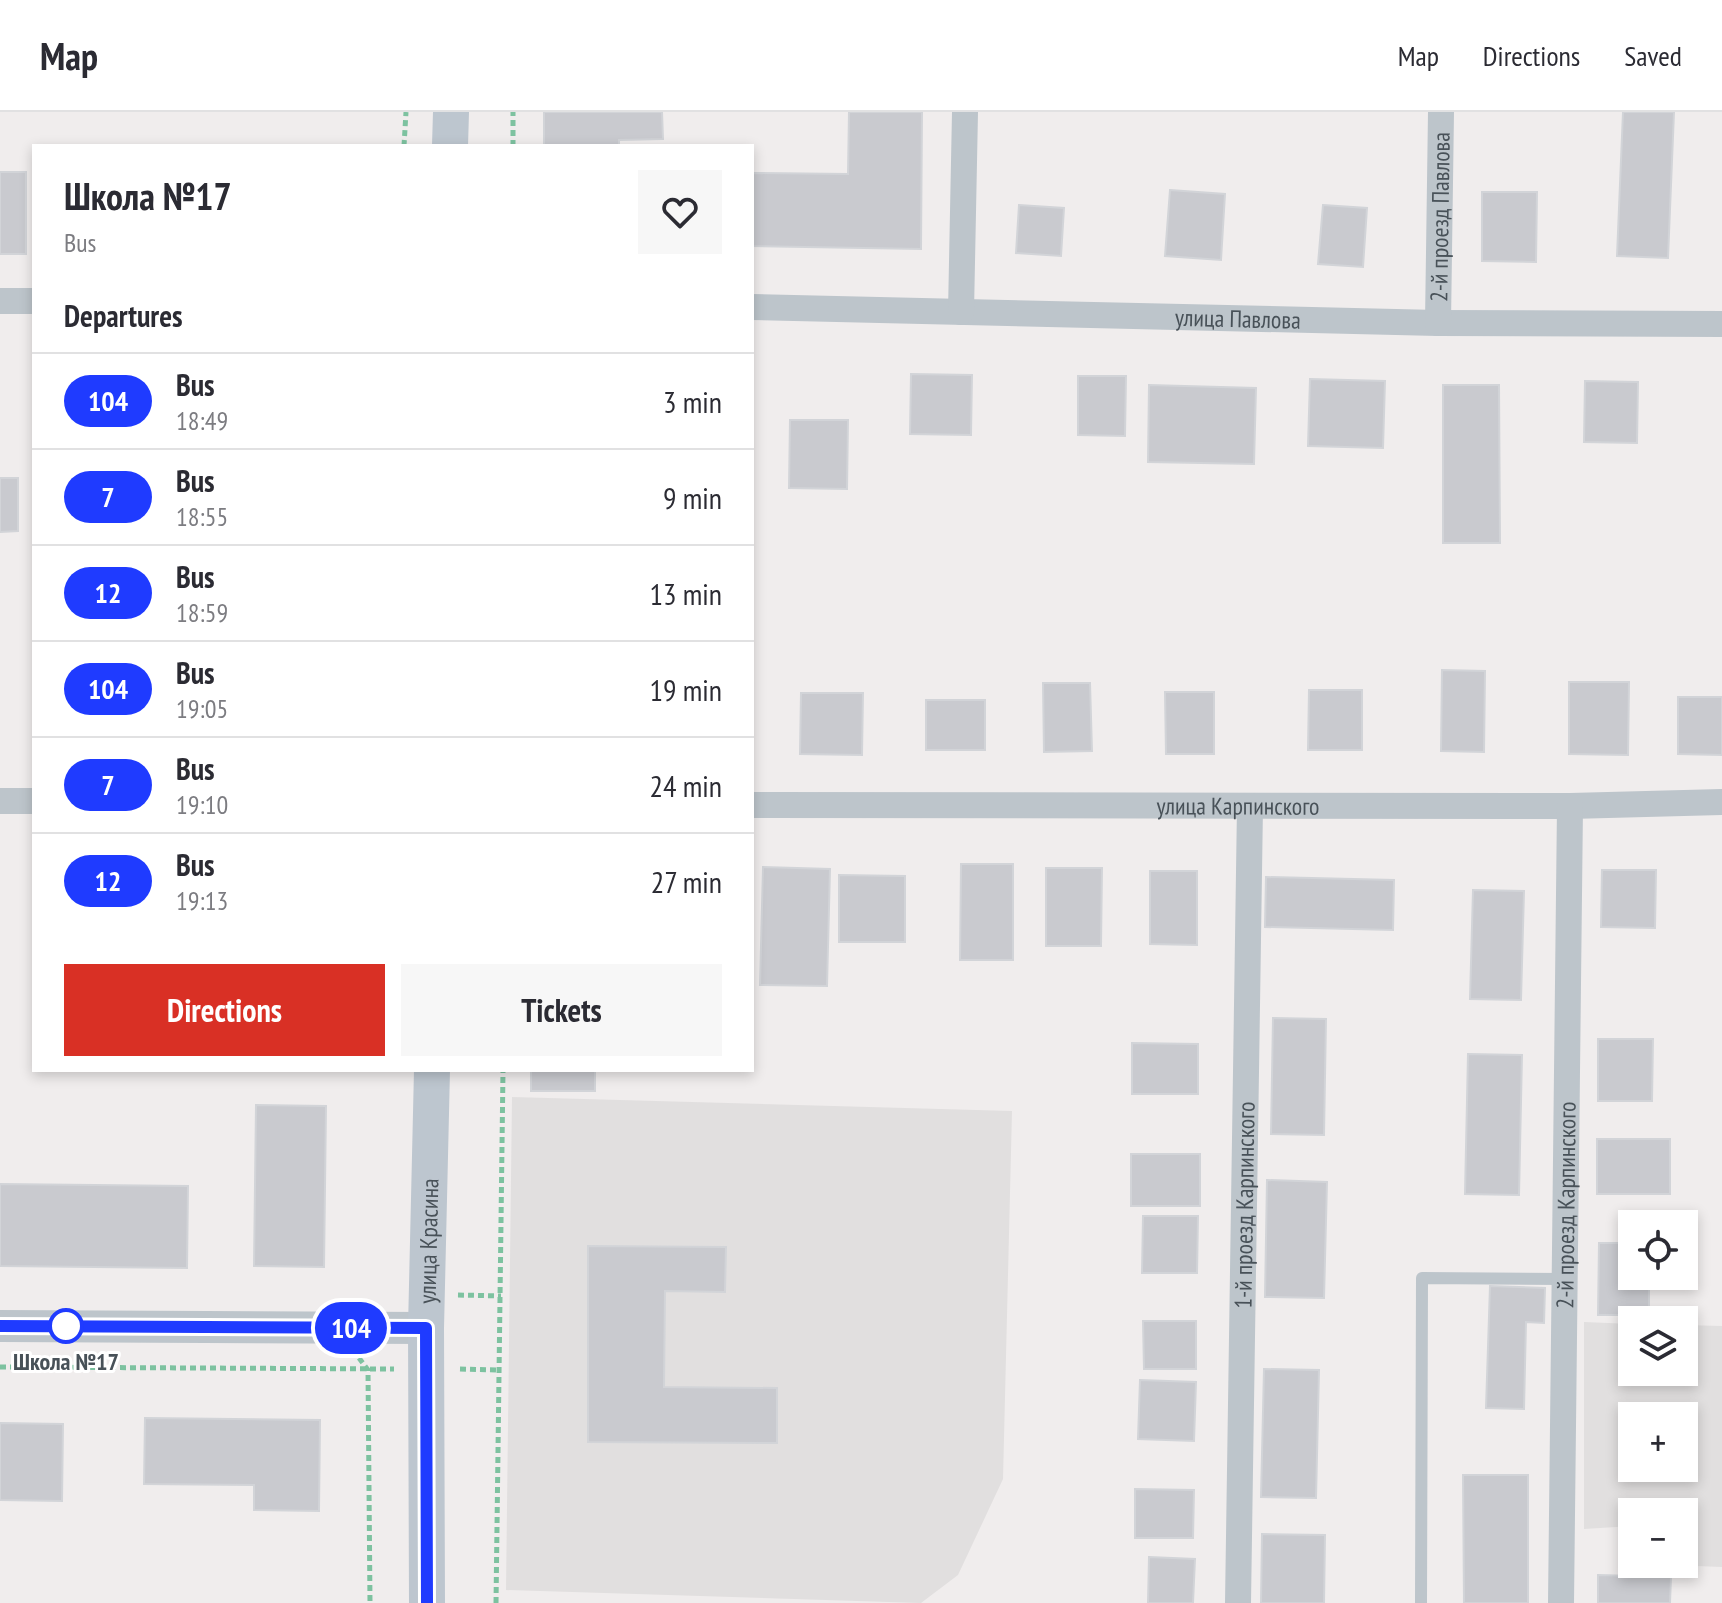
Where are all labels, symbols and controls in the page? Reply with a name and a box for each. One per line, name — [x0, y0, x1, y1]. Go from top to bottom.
text: Map — [40, 31, 98, 80]
text: Map — [1398, 37, 1439, 74]
text: Directions — [1483, 37, 1580, 74]
text: Saved — [1624, 37, 1682, 74]
street label: 2-й проезд Павлова — [1423, 132, 1456, 302]
button: heart — [638, 170, 722, 254]
text: Школа №17 — [64, 171, 232, 220]
text: Bus — [64, 226, 96, 259]
text: Departures — [64, 296, 182, 335]
street label: улица Павлова — [1175, 301, 1301, 335]
text: Bus — [176, 365, 215, 404]
text: 104 — [88, 382, 128, 419]
text: 3 min — [663, 382, 722, 421]
text: 18:49 — [176, 404, 228, 437]
text: Bus — [176, 461, 215, 500]
text: 7 — [101, 478, 115, 515]
text: 9 min — [663, 478, 722, 517]
text: 18:55 — [176, 500, 228, 533]
text: Bus — [176, 557, 215, 596]
text: 12 — [95, 574, 121, 611]
text: 13 min — [649, 574, 722, 613]
text: 18:59 — [176, 596, 228, 629]
text: Bus — [176, 653, 215, 692]
text: 104 — [88, 670, 128, 707]
text: 19 min — [649, 670, 722, 709]
text: 19:05 — [176, 692, 228, 725]
text: Bus — [176, 749, 215, 788]
text: 7 — [101, 766, 115, 803]
text: 24 min — [649, 766, 722, 805]
text: 19:10 — [176, 788, 228, 821]
street label: улица Карпинского — [1157, 790, 1319, 821]
text: Bus — [176, 845, 215, 884]
text: 12 — [95, 862, 121, 899]
text: 27 min — [651, 862, 722, 901]
text: 19:13 — [176, 884, 228, 917]
button: Directions — [64, 964, 385, 1056]
button: Tickets — [401, 964, 722, 1056]
street label: 1-й проезд Карпинского — [1227, 1101, 1261, 1309]
street label: 2-й проезд Карпинского — [1549, 1101, 1582, 1309]
street label: улица Красина — [411, 1178, 445, 1304]
map controls — [1618, 1210, 1698, 1578]
button: locate — [1618, 1210, 1698, 1290]
line badge: 104 — [305, 1302, 397, 1354]
button: layers — [1618, 1306, 1698, 1386]
marker: Школа №17 — [49, 1309, 83, 1343]
text: 104 — [331, 1309, 371, 1346]
place label: Школа №17 — [13, 1346, 119, 1377]
button: + — [1618, 1402, 1698, 1482]
button: − — [1618, 1498, 1698, 1578]

